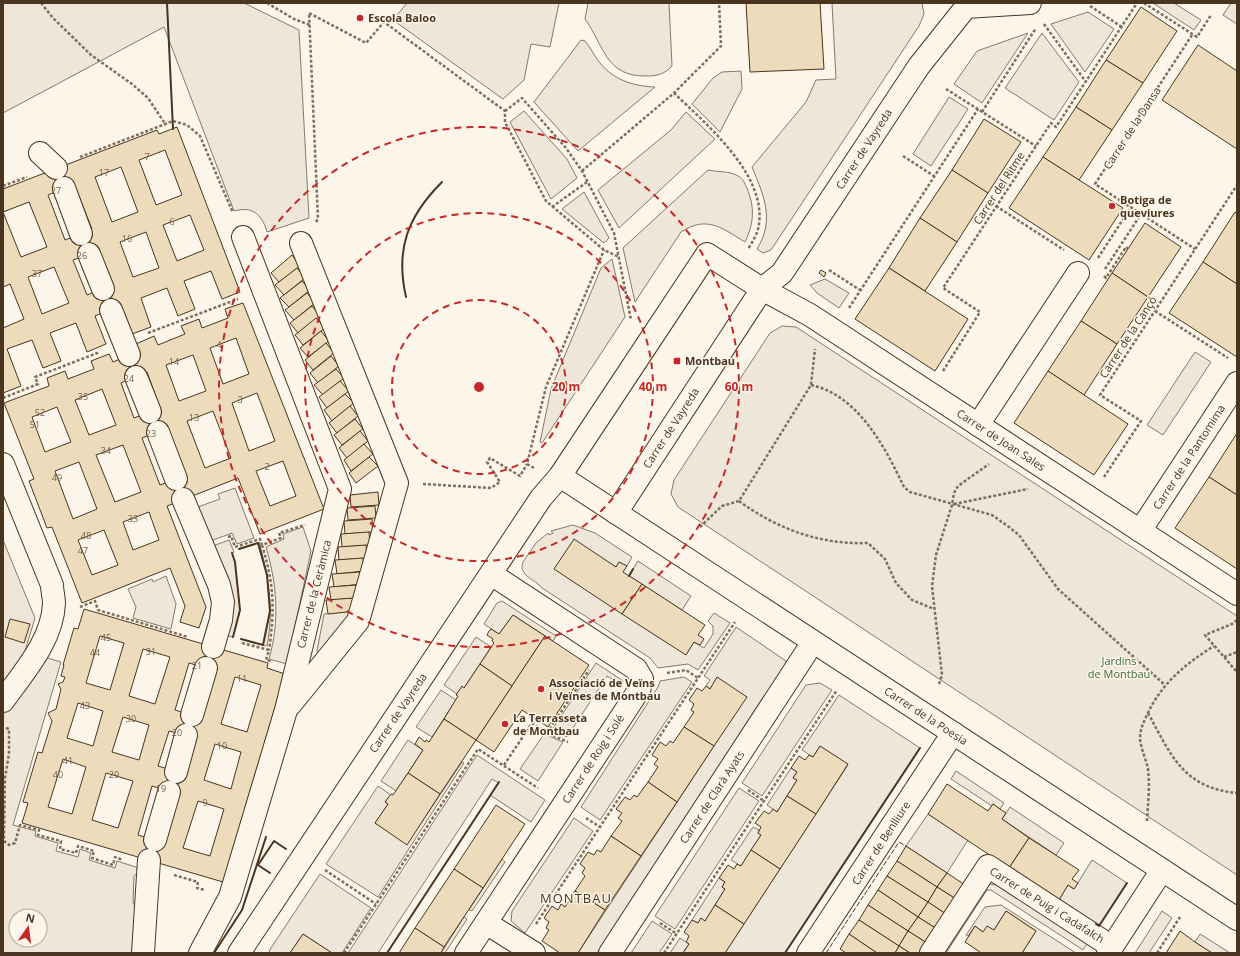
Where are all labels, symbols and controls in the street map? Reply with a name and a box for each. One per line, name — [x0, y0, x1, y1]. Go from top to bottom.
place label: Escola Baloo — [368, 10, 436, 25]
marker: Escola Baloo — [355, 13, 365, 23]
street label: Carrer de la Dansa — [1099, 84, 1164, 172]
street label: Carrer de Vayreda — [832, 106, 895, 192]
street label: Carrer del Ritme — [969, 148, 1028, 227]
house number: 7 — [144, 150, 150, 163]
house number: 17 — [99, 166, 109, 179]
house number: 27 — [51, 184, 61, 197]
place label: Botiga de queviures — [1120, 192, 1175, 220]
marker: Botiga de queviures — [1107, 201, 1117, 211]
house number: 6 — [169, 215, 175, 228]
house number: 16 — [122, 232, 132, 245]
house number: 26 — [77, 249, 87, 262]
house number: 37 — [32, 267, 42, 280]
street label: Carrer de la Cançó — [1095, 293, 1160, 381]
house number: 4 — [216, 338, 222, 351]
place label: Montbau — [685, 353, 735, 368]
house number: 14 — [169, 355, 179, 368]
marker: Montbau — [672, 356, 682, 366]
house number: 24 — [124, 372, 134, 385]
text: 20 m — [552, 378, 580, 395]
text: 40 m — [639, 378, 667, 395]
text: 60 m — [725, 378, 753, 395]
centre of rings — [472, 380, 486, 394]
street label: Carrer de Vayreda — [639, 385, 702, 471]
house number: 35 — [78, 390, 88, 403]
house number: 3 — [237, 393, 243, 406]
street label: Carrer de la Pantomima — [1149, 401, 1228, 512]
street label: Carrer de Joan Sales — [954, 405, 1049, 474]
house number: 52 — [35, 406, 45, 419]
house number: 13 — [189, 411, 199, 424]
house number: 51 — [30, 418, 40, 431]
house number: 23 — [146, 427, 156, 440]
house number: 34 — [101, 444, 111, 457]
house number: 2 — [264, 460, 270, 473]
house number: 49 — [52, 471, 62, 484]
house number: 33 — [128, 512, 138, 525]
house number: 48 — [81, 529, 91, 542]
street label: Carrer de la Ceràmica — [293, 538, 334, 650]
house number: 47 — [78, 544, 88, 557]
house number: 45 — [101, 631, 111, 644]
house number: 31 — [146, 645, 156, 658]
house number: 44 — [90, 646, 100, 659]
park label: Jardins de Montbau — [1088, 653, 1150, 681]
house number: 21 — [192, 659, 202, 672]
street label: Carrer de Vayreda — [365, 670, 430, 755]
house number: 11 — [237, 672, 247, 685]
place label: Associació de Veïns i Veïnes de Montbau — [549, 675, 661, 703]
street label: Carrer de la Poesia — [882, 683, 971, 748]
marker: Associació de Veïns i Veïnes de Montbau — [536, 684, 546, 694]
house number: 43 — [80, 699, 90, 712]
place label: La Terrasseta de Montbau — [513, 710, 587, 738]
street label: Carrer de Roig i Solé — [558, 711, 627, 806]
house number: 30 — [126, 712, 136, 725]
marker: La Terrasseta de Montbau — [500, 719, 510, 729]
house number: 20 — [172, 726, 182, 739]
house number: 10 — [217, 739, 227, 752]
street label: Carrer de Clarà Ayats — [676, 747, 747, 846]
house number: 41 — [63, 754, 73, 767]
house number: 40 — [53, 768, 63, 781]
house number: 29 — [109, 768, 119, 781]
house number: 19 — [156, 782, 166, 795]
house number: 9 — [202, 796, 208, 809]
street label: Carrer de Benlliure — [848, 798, 913, 888]
street label: Carrer de Puig i Cadafalch — [987, 863, 1107, 946]
district label: MONTBAU — [540, 889, 612, 907]
north arrow — [8, 908, 48, 948]
text: N — [24, 909, 37, 926]

